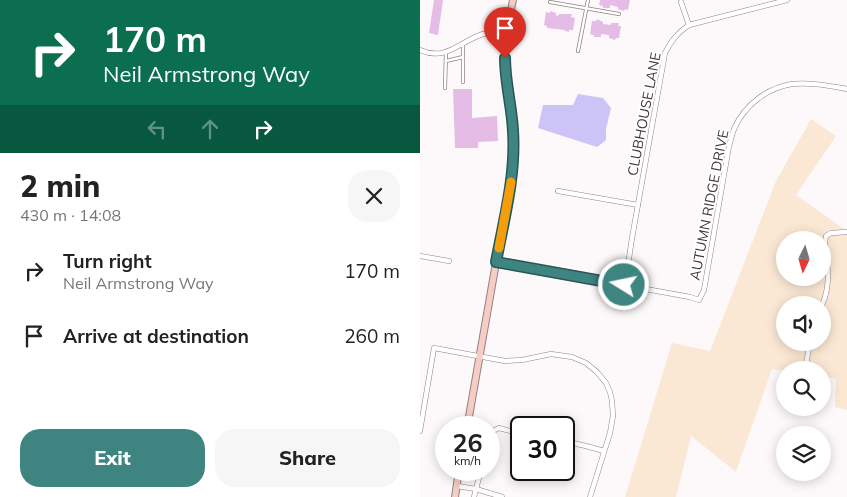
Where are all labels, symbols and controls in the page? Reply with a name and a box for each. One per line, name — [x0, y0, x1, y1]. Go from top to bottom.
pin — [484, 7, 526, 58]
icon: arrive — [491, 14, 519, 42]
text: 170 m — [103, 17, 207, 61]
icon: right — [20, 20, 85, 85]
street label: CLUBHOUSE LANE — [623, 51, 665, 177]
text: Neil Armstrong Way — [103, 60, 310, 88]
icon: left — [143, 115, 171, 143]
icon: ahead — [196, 115, 224, 143]
icon: right — [249, 115, 277, 143]
street label: AUTUMN RIDGE DRIVE — [686, 128, 732, 282]
text: 2 min — [20, 167, 100, 205]
button: close — [348, 170, 400, 222]
text: 430 m · 14:08 — [20, 205, 121, 225]
north arrow — [776, 231, 831, 286]
map controls — [776, 231, 831, 481]
text: Turn right — [63, 249, 152, 273]
icon: right — [20, 257, 48, 285]
position arrow — [597, 258, 649, 310]
text: 170 m — [344, 259, 400, 283]
text: Neil Armstrong Way — [63, 273, 213, 293]
button: sound — [776, 296, 831, 351]
icon: arrive — [20, 322, 48, 350]
text: Arrive at destination — [63, 324, 249, 348]
text: 260 m — [344, 324, 400, 348]
button: search — [776, 361, 831, 416]
speed limit sign: 30 — [510, 416, 575, 481]
button: layers — [776, 426, 831, 481]
text: 26 — [452, 427, 483, 458]
button: Exit — [20, 429, 205, 487]
button: Share — [215, 429, 400, 487]
text: km/h — [454, 453, 481, 468]

